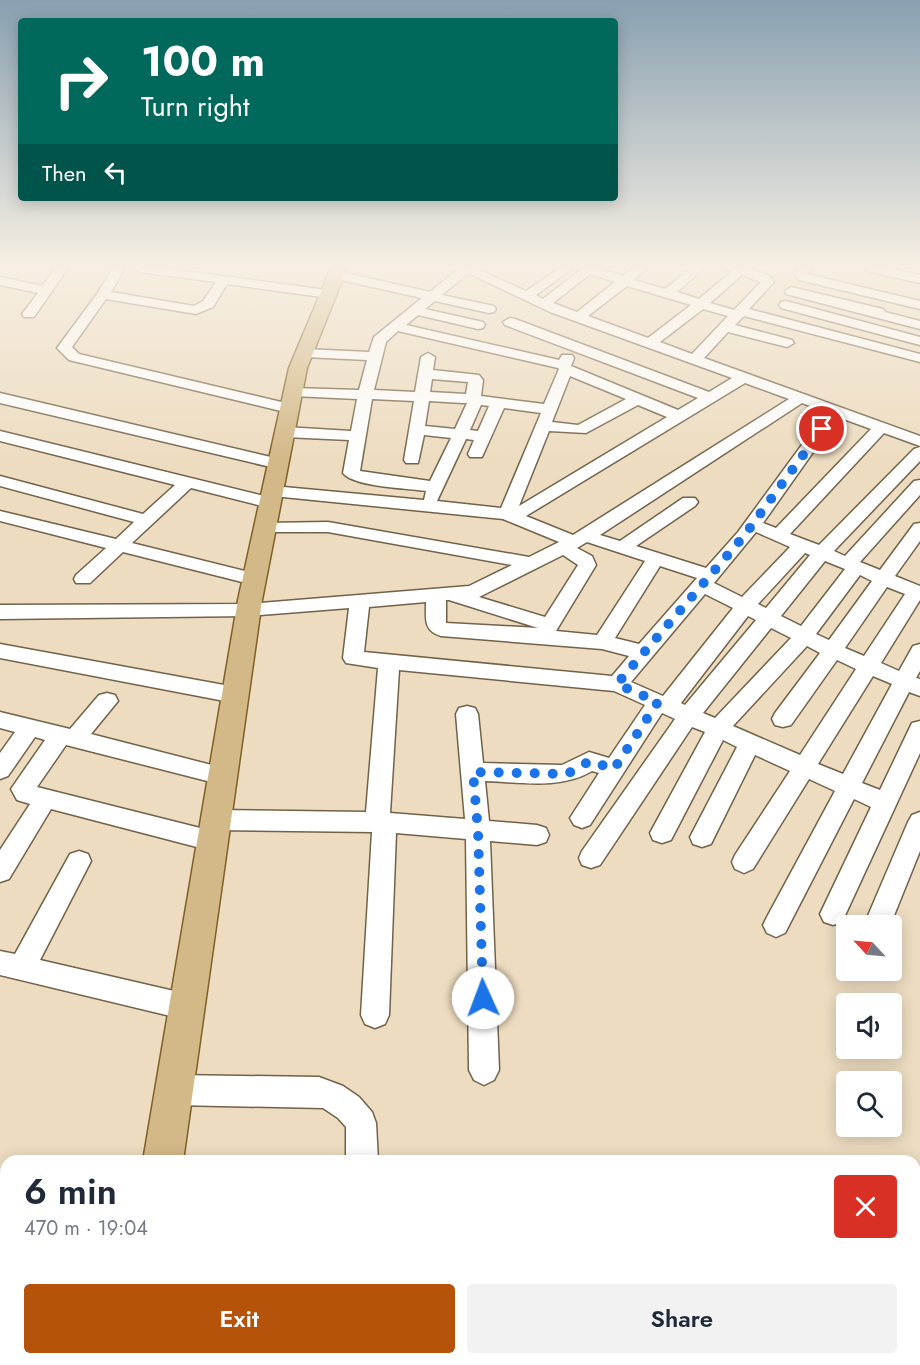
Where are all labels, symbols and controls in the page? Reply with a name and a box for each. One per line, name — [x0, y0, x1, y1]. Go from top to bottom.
text: 100 m — [141, 31, 265, 92]
icon: right — [42, 42, 120, 120]
text: Turn right — [141, 87, 249, 126]
icon: left — [99, 156, 132, 189]
text: Then — [42, 157, 87, 189]
pin — [796, 403, 847, 454]
icon: arrive — [805, 412, 838, 445]
north arrow — [836, 915, 902, 981]
map controls — [836, 915, 902, 1137]
position arrow — [451, 966, 515, 1030]
button: sound — [836, 993, 902, 1059]
button: search — [836, 1071, 902, 1137]
text: 6 min — [24, 1165, 117, 1217]
button: close — [834, 1175, 897, 1238]
text: 470 m · 19:04 — [24, 1214, 148, 1243]
button: Exit — [24, 1284, 455, 1353]
button: Share — [467, 1284, 897, 1353]

